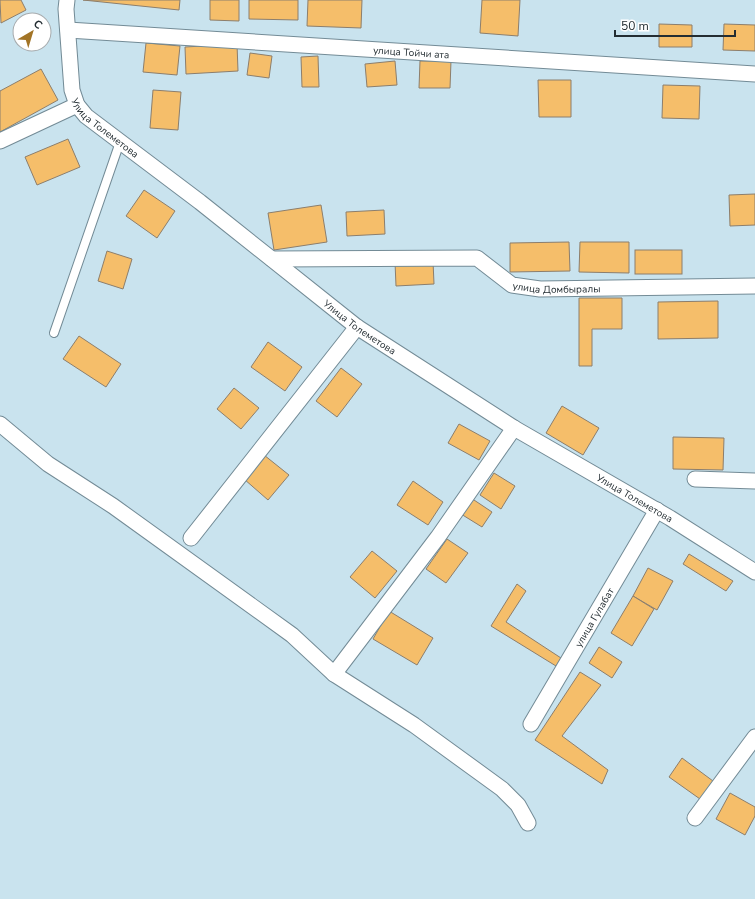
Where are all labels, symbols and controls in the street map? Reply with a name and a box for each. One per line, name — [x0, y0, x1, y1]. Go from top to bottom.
north arrow — [12, 12, 52, 52]
scale bar — [615, 12, 735, 38]
text: С — [30, 16, 46, 33]
text: 50 m — [621, 18, 649, 34]
street label: улица Тойчи ата — [373, 44, 450, 62]
street label: Улица Толеметова — [67, 95, 141, 161]
street label: улица Домбыралы — [512, 279, 601, 297]
street label: Улица Толеметова — [319, 296, 398, 358]
street label: Улица Толеметова — [593, 470, 675, 526]
street label: улица Гулабат — [572, 585, 618, 650]

